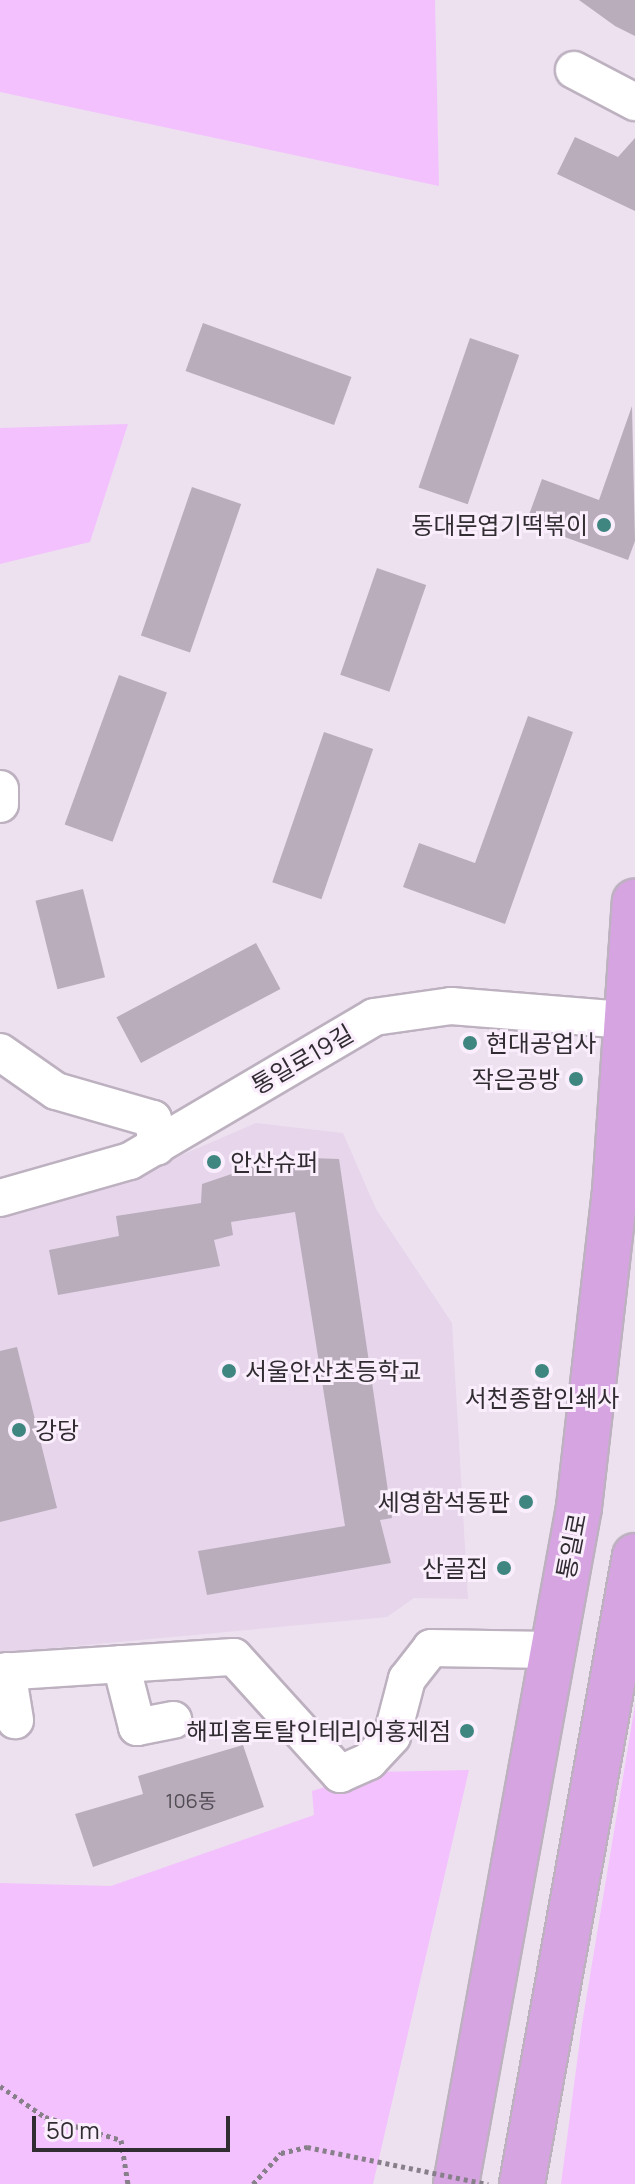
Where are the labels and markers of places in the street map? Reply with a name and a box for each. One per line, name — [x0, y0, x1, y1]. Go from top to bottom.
place label: 동대문엽기떡볶이 — [411, 511, 588, 539]
marker: 동대문엽기떡볶이 — [595, 516, 613, 534]
place label: 현대공업사 — [486, 1029, 596, 1057]
marker: 현대공업사 — [461, 1034, 479, 1052]
place label: 작은공방 — [472, 1065, 560, 1093]
marker: 작은공방 — [567, 1070, 585, 1088]
place label: 안산슈퍼 — [230, 1148, 318, 1176]
marker: 안산슈퍼 — [205, 1153, 223, 1171]
place label: 서울안산초등학교 — [245, 1357, 422, 1385]
marker: 서울안산초등학교 — [220, 1362, 238, 1380]
marker: 서천종합인쇄사 — [533, 1362, 551, 1380]
place label: 서천종합인쇄사 — [465, 1384, 619, 1412]
place label: 강당 — [35, 1416, 79, 1444]
marker: 강당 — [10, 1421, 28, 1439]
place label: 세영함석동판 — [378, 1488, 510, 1516]
marker: 세영함석동판 — [517, 1493, 535, 1511]
place label: 산골집 — [422, 1554, 488, 1582]
marker: 산골집 — [495, 1559, 513, 1577]
place label: 해피홈토탈인테리어홍제점 — [186, 1717, 451, 1745]
marker: 해피홈토탈인테리어홍제점 — [458, 1722, 476, 1740]

